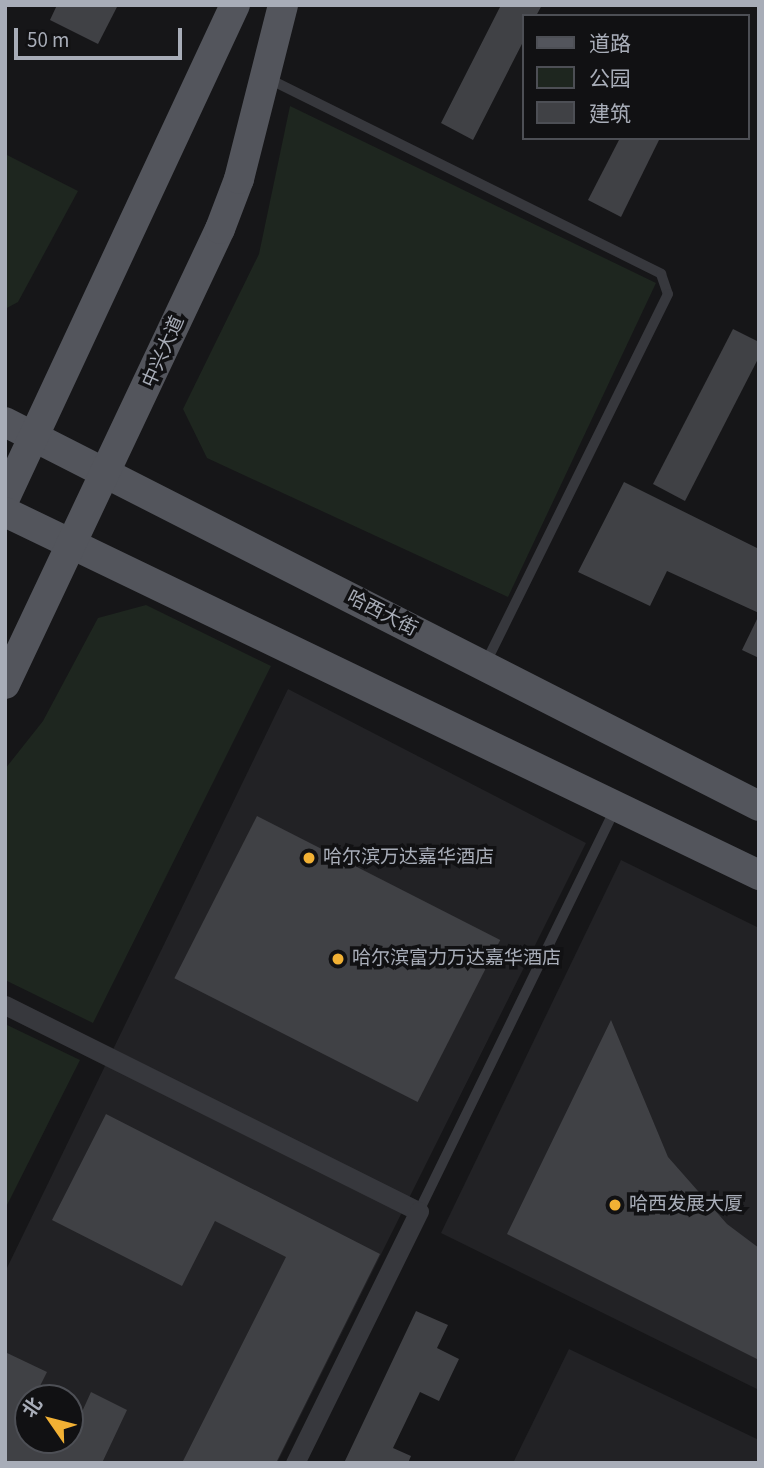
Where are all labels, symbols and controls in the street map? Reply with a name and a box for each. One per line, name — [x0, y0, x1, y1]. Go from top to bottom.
scale bar — [18, 14, 186, 58]
legend — [522, 14, 750, 140]
text: 50 m — [27, 25, 69, 55]
text: 道路 — [589, 29, 631, 59]
text: 公园 — [589, 64, 631, 94]
text: 建筑 — [589, 99, 631, 129]
street label: 中兴大道 — [138, 313, 190, 391]
street label: 哈西大街 — [343, 587, 421, 641]
place label: 哈尔滨万达嘉华酒店 — [323, 847, 494, 869]
marker: 哈尔滨万达嘉华酒店 — [301, 850, 317, 866]
place label: 哈尔滨富力万达嘉华酒店 — [352, 948, 561, 970]
marker: 哈尔滨富力万达嘉华酒店 — [330, 951, 346, 967]
place label: 哈西发展大厦 — [629, 1194, 743, 1216]
marker: 哈西发展大厦 — [607, 1197, 623, 1213]
north arrow — [14, 1384, 84, 1454]
text: 北 — [17, 1392, 50, 1423]

